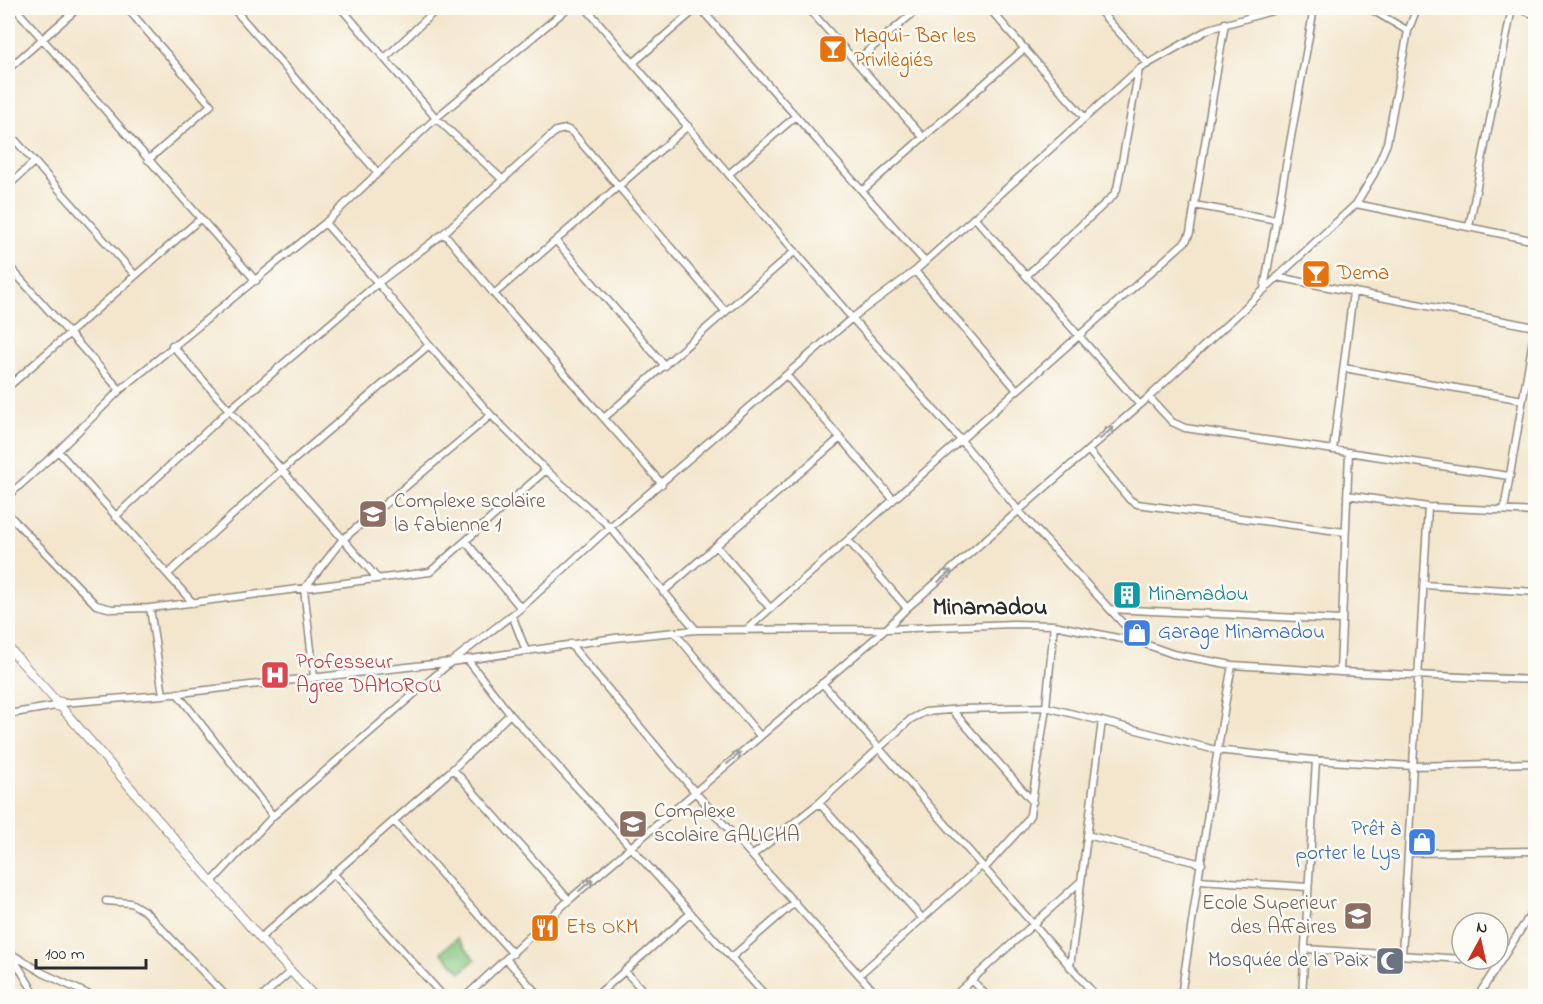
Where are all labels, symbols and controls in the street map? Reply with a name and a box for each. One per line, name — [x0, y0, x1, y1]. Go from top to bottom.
place label: Maqui- Bar les Privilègiés — [854, 22, 977, 78]
bar icon: Maqui- Bar les Privilègiés — [817, 33, 849, 65]
bar icon: Dema — [1300, 258, 1332, 290]
place label: Dema — [1336, 259, 1389, 289]
one-way arrow — [1099, 426, 1114, 440]
place label: Complexe scolaire la fabienne 1 — [394, 487, 546, 541]
school or university icon: Complexe scolaire la fabienne 1 — [357, 498, 389, 530]
one-way arrow — [937, 569, 952, 583]
building icon: Minamadou — [1111, 579, 1143, 611]
place label: Minamadou — [1148, 580, 1249, 610]
district label: Minamadou — [933, 591, 1048, 626]
shop icon: Garage Minamadou — [1121, 617, 1153, 649]
place label: Garage Minamadou — [1158, 618, 1325, 650]
place label: Professeur Agree DAMOROU — [296, 648, 442, 704]
hospital icon: Professeur Agree DAMOROU — [259, 659, 291, 691]
one-way arrow — [726, 751, 741, 765]
place label: Complexe scolaire GALICHA — [654, 797, 800, 851]
school or university icon: Complexe scolaire GALICHA — [617, 808, 649, 840]
place label: Prêt à porter le Lys — [1296, 815, 1401, 871]
shop icon: Prêt à porter le Lys — [1406, 826, 1438, 858]
one-way arrow — [578, 878, 593, 892]
place label: Ecole Superieur des Affaires — [1202, 889, 1337, 943]
school or university icon: Ecole Superieur des Affaires — [1342, 900, 1374, 932]
north arrow — [1450, 911, 1510, 971]
restaurant icon: Ets OKM — [529, 912, 561, 944]
place label: Ets OKM — [566, 913, 638, 943]
text: N — [1475, 915, 1489, 941]
scale bar — [36, 932, 146, 970]
text: 100 m — [45, 942, 85, 968]
mosque icon: Mosquée de la Paix — [1374, 945, 1406, 977]
place label: Mosquée de la Paix — [1208, 946, 1369, 976]

